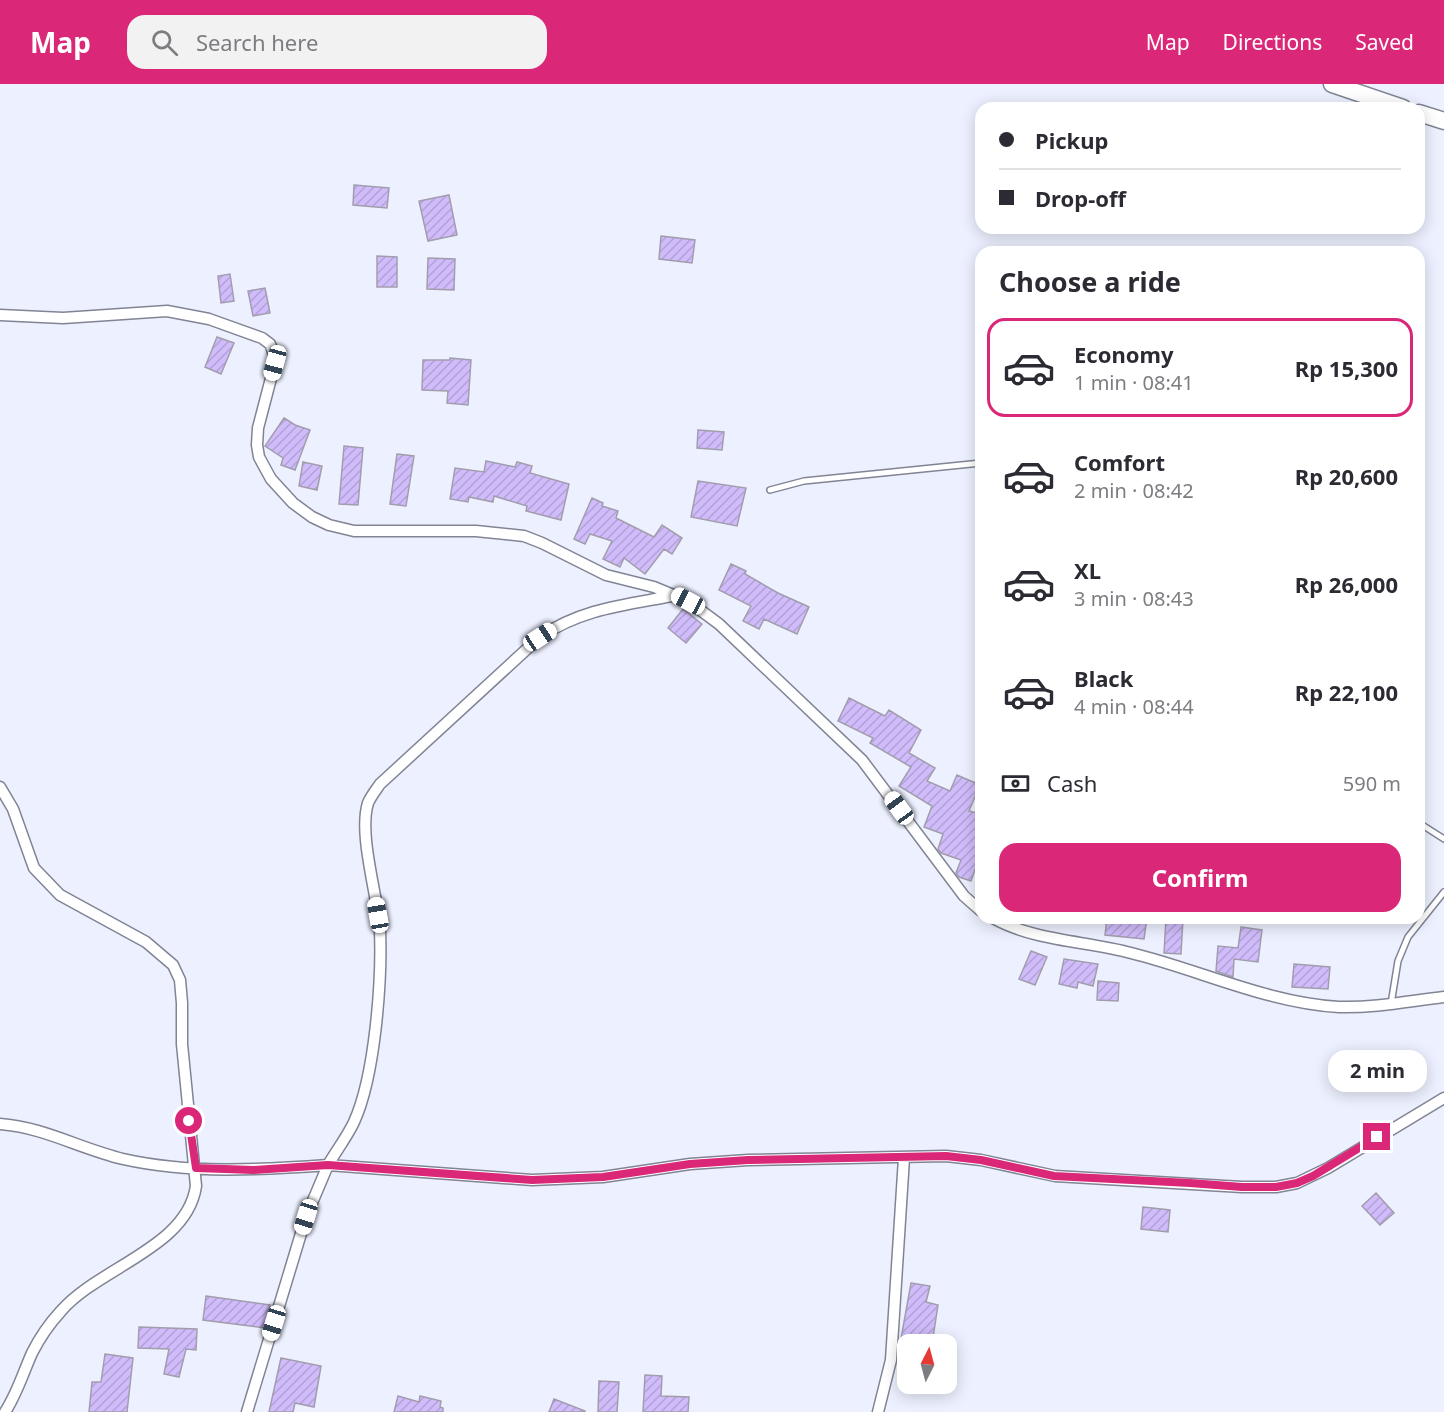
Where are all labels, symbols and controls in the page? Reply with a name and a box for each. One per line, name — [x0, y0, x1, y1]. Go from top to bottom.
search box — [127, 15, 547, 69]
text: Map — [30, 23, 91, 61]
icon: search — [148, 26, 181, 59]
text: Search here — [196, 27, 318, 57]
text: Map — [1146, 28, 1190, 56]
text: Directions — [1223, 28, 1322, 56]
text: Saved — [1355, 28, 1414, 56]
text: Pickup — [1035, 125, 1108, 155]
text: Drop-off — [1035, 183, 1126, 213]
text: Choose a ride — [999, 263, 1181, 300]
text: Economy — [1074, 339, 1173, 369]
icon: car — [1002, 341, 1056, 395]
car — [262, 343, 288, 383]
text: Rp 15,300 — [1295, 353, 1398, 383]
text: 1 min · 08:41 — [1074, 369, 1194, 396]
text: Comfort — [1074, 447, 1165, 477]
icon: car — [1002, 449, 1056, 503]
text: Rp 20,600 — [1295, 461, 1398, 491]
text: 2 min · 08:42 — [1074, 477, 1194, 504]
text: XL — [1074, 555, 1101, 585]
icon: car — [1002, 557, 1056, 611]
text: Rp 26,000 — [1295, 569, 1398, 599]
car — [668, 585, 708, 617]
text: 3 min · 08:43 — [1074, 585, 1194, 612]
car — [520, 620, 560, 654]
text: Black — [1074, 663, 1133, 693]
icon: car — [1002, 665, 1056, 719]
text: Rp 22,100 — [1295, 677, 1398, 707]
text: 4 min · 08:44 — [1074, 693, 1194, 720]
icon: cash — [999, 767, 1032, 800]
text: Cash — [1047, 768, 1097, 798]
text: 590 m — [1343, 770, 1401, 797]
car — [881, 788, 917, 828]
button: Confirm — [999, 843, 1401, 912]
car — [366, 896, 390, 934]
callout: 2 min — [1328, 1050, 1426, 1092]
text: 2 min — [1350, 1057, 1405, 1084]
route start — [175, 1107, 202, 1134]
route end — [1363, 1123, 1390, 1150]
car — [292, 1197, 320, 1237]
car — [260, 1303, 288, 1343]
north arrow — [897, 1334, 957, 1394]
map controls — [897, 1334, 957, 1394]

